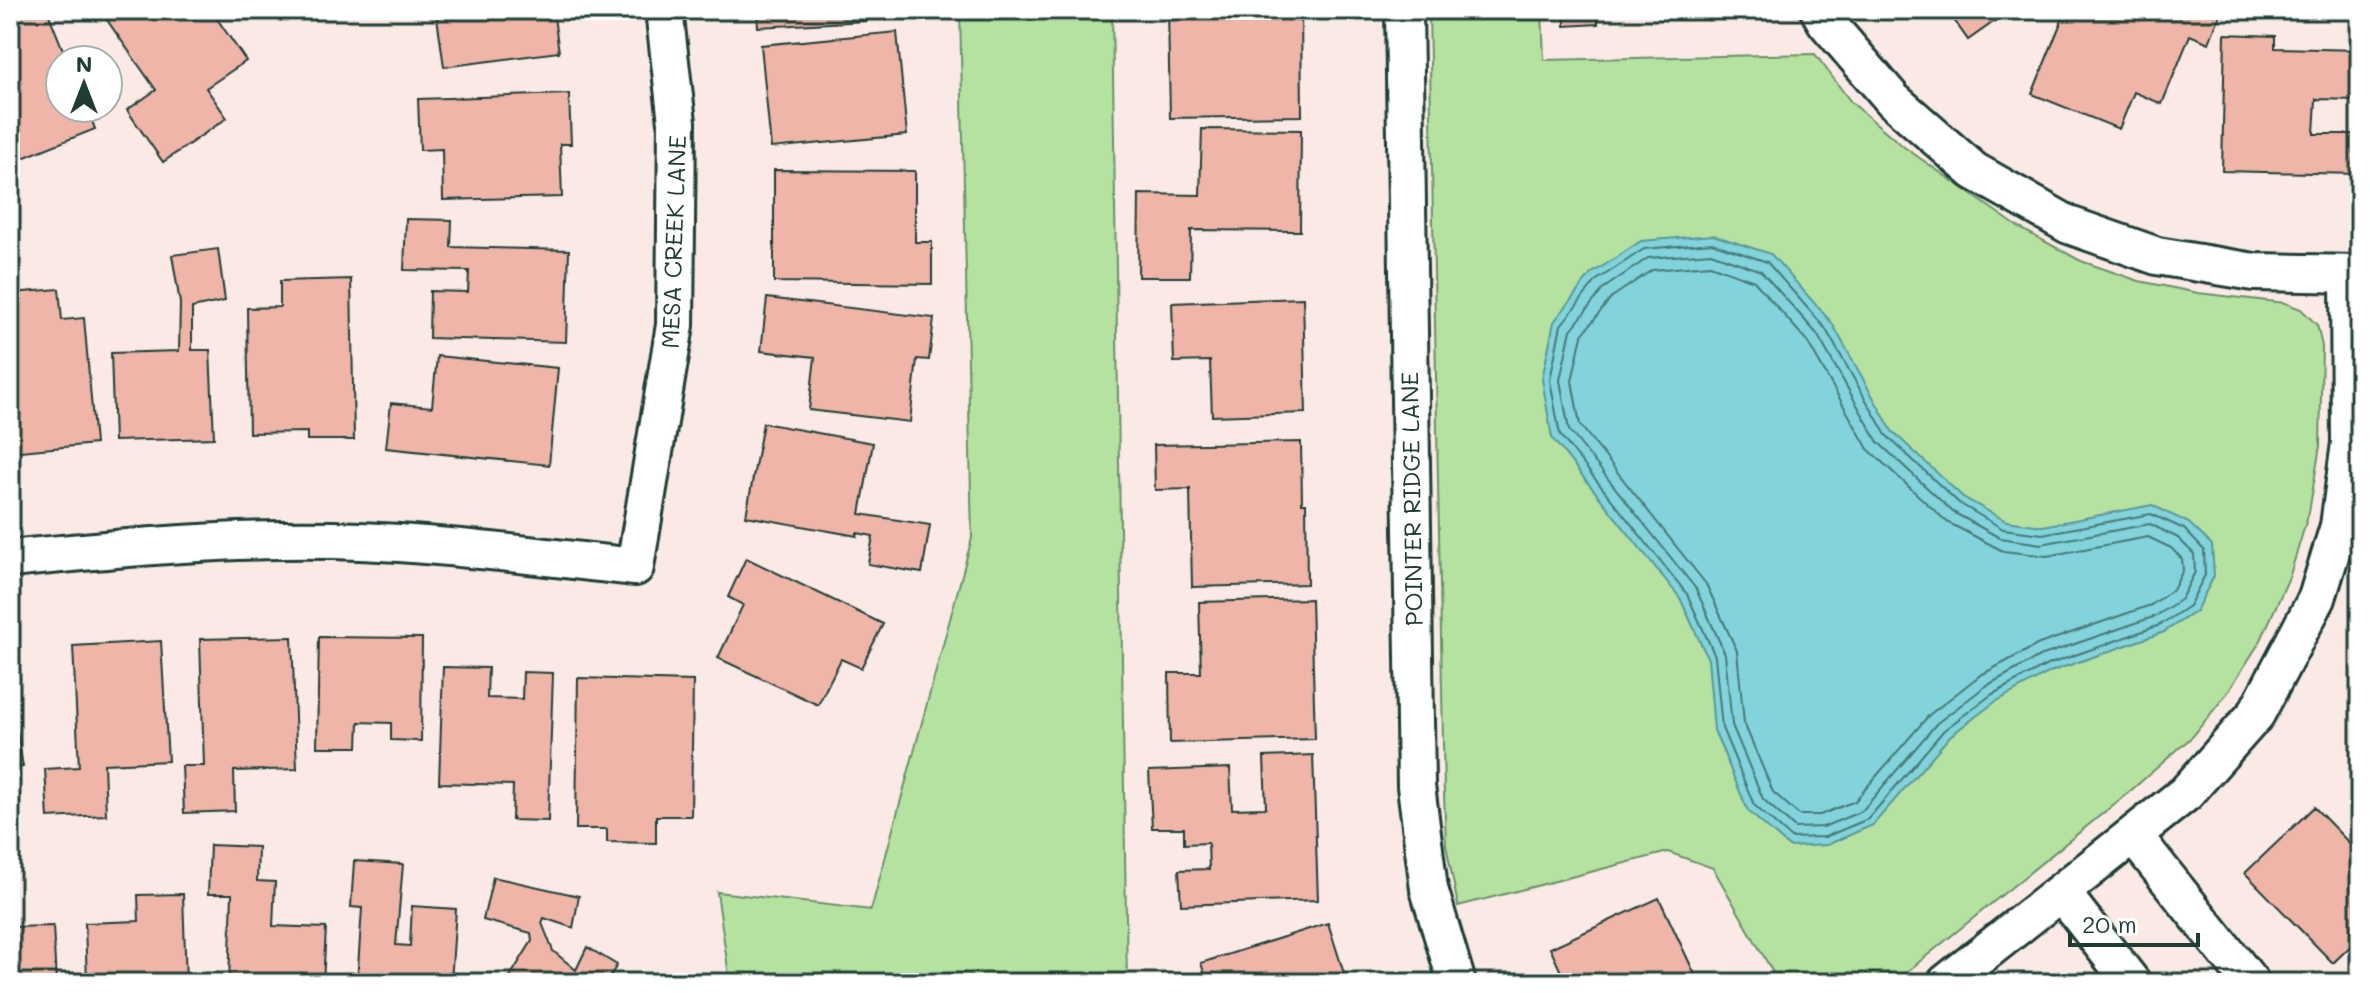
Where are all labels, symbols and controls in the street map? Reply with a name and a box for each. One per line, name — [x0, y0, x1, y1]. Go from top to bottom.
north arrow — [44, 44, 124, 124]
text: N — [76, 49, 92, 78]
street label: MESA CREEK LANE — [654, 135, 692, 349]
street label: POINTER RIDGE LANE — [1393, 372, 1429, 626]
scale bar — [2070, 897, 2198, 947]
text: 20 m — [2082, 908, 2137, 939]

